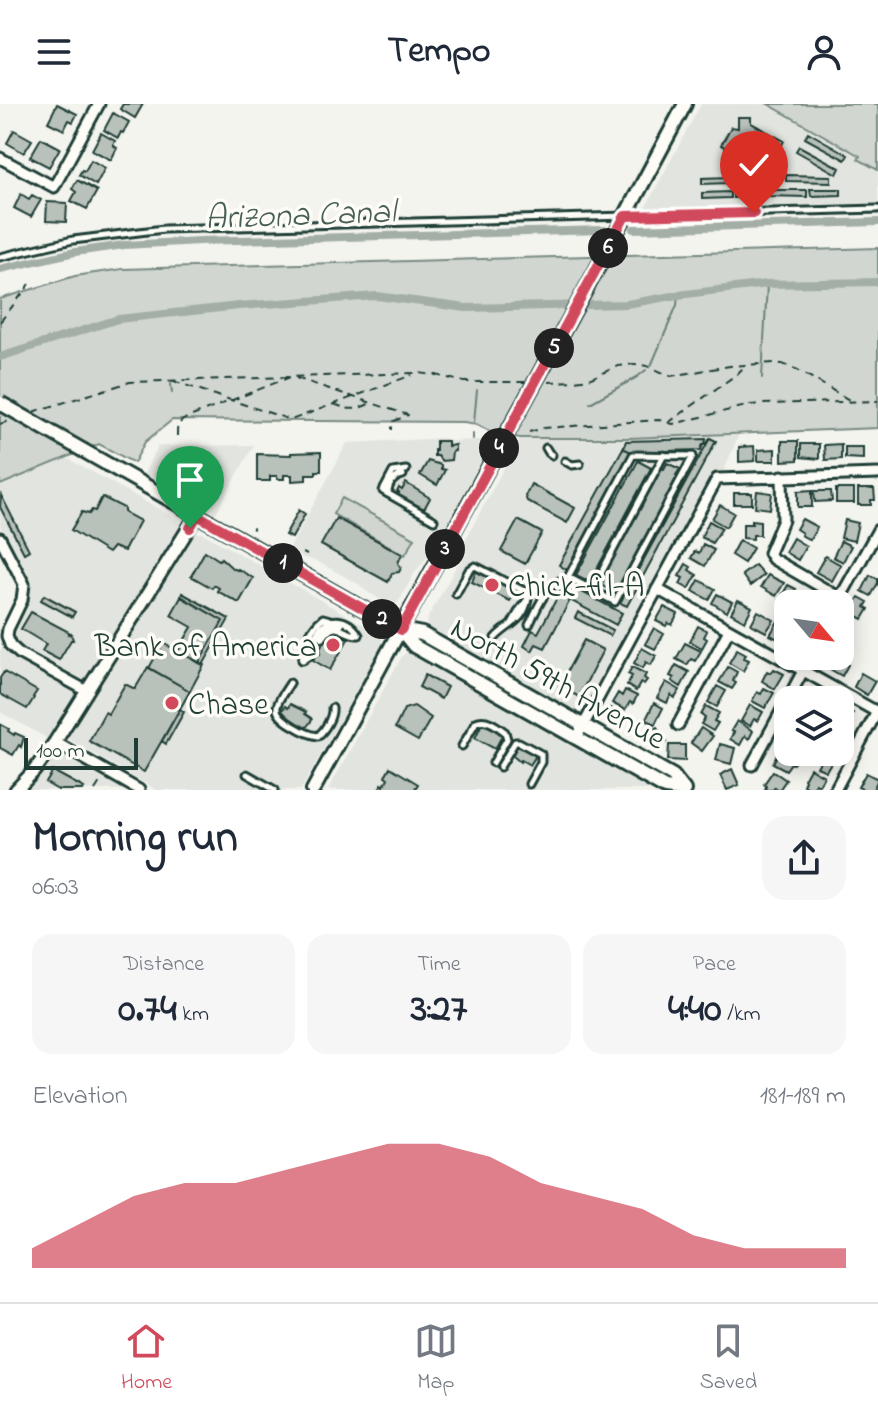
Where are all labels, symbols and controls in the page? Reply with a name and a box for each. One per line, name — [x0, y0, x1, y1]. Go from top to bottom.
text: Tempo — [388, 26, 491, 79]
icon: menu — [32, 30, 76, 74]
icon: person — [802, 30, 846, 74]
pin — [720, 131, 788, 213]
icon: check — [732, 143, 776, 187]
water label: Arizona Canal — [204, 189, 401, 245]
pin: 6 — [588, 228, 628, 268]
text: 6 — [603, 232, 613, 264]
pin: 5 — [534, 328, 574, 368]
text: 5 — [548, 332, 560, 364]
pin: 4 — [479, 428, 519, 468]
text: 4 — [494, 432, 504, 464]
pin — [156, 446, 224, 528]
icon: arrive — [168, 458, 212, 502]
pin: 3 — [425, 529, 465, 569]
text: 3 — [440, 533, 450, 565]
pin: 1 — [263, 543, 303, 583]
text: 1 — [280, 547, 287, 579]
place label: Chick-fil-A — [508, 565, 644, 612]
marker: Chick-fil-A — [483, 576, 501, 594]
north arrow — [774, 590, 854, 670]
map controls — [774, 590, 854, 766]
pin: 2 — [362, 599, 402, 639]
text: 2 — [377, 603, 387, 635]
street label: North 59th Avenue — [441, 606, 674, 764]
place label: Bank of America — [94, 625, 317, 672]
marker: Bank of America — [324, 636, 342, 654]
place label: Chase — [188, 683, 269, 730]
button: layers — [774, 686, 854, 766]
marker: Chase — [163, 694, 181, 712]
scale bar — [24, 734, 138, 770]
text: 100 m — [36, 736, 85, 768]
text: Morning run — [32, 807, 238, 871]
button: share — [762, 816, 846, 900]
text: 06:03 — [32, 869, 79, 907]
text: Distance — [123, 949, 204, 981]
text: Time — [417, 949, 461, 981]
text: Pace — [693, 949, 736, 981]
text: 0.74 — [118, 981, 177, 1040]
text: 3:27 — [411, 981, 467, 1040]
text: 4:40 — [668, 981, 722, 1040]
text: km — [177, 999, 209, 1031]
text: /km — [722, 999, 761, 1031]
text: Elevation — [32, 1078, 128, 1116]
text: 181–189 m — [760, 1078, 846, 1116]
tab: Home — [121, 1319, 172, 1399]
tab: Map — [414, 1319, 458, 1399]
tab: Saved — [700, 1319, 757, 1399]

